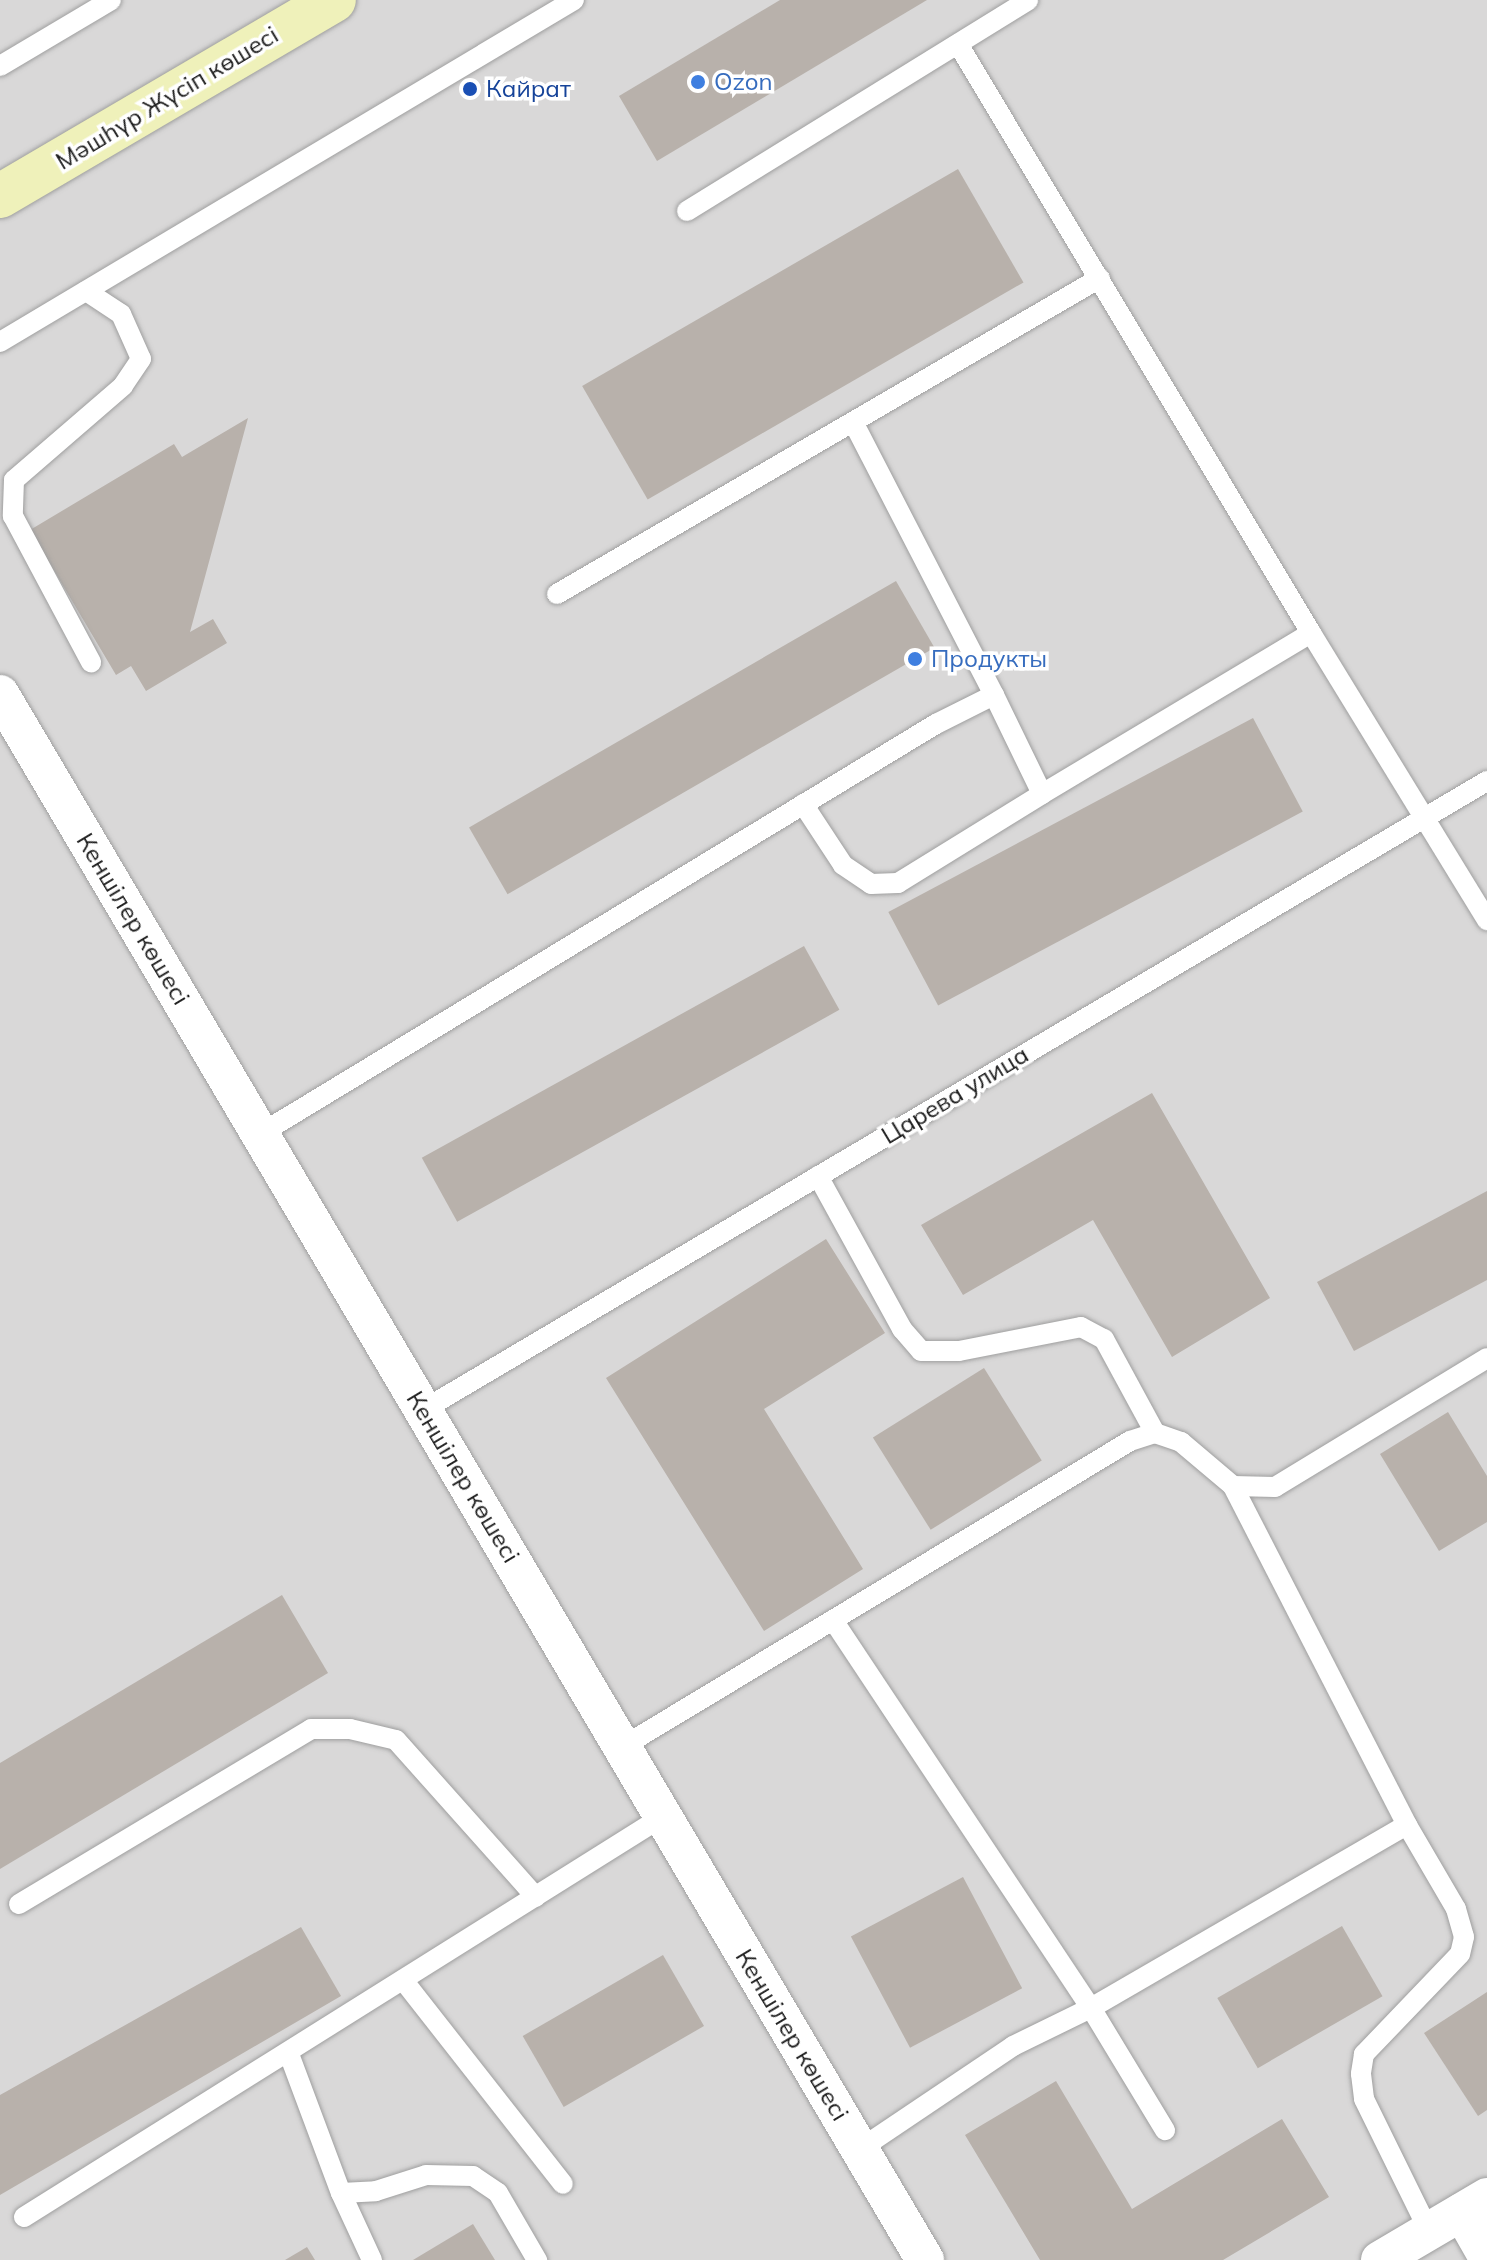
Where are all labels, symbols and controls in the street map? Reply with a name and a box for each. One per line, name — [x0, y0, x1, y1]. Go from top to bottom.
street label: Мәшһүр Жүсіп көшесі — [51, 20, 283, 176]
place label: Ozon — [714, 68, 773, 96]
marker: Ozon — [689, 73, 707, 91]
place label: Кайрат — [486, 75, 571, 103]
marker: Кайрат — [461, 80, 479, 98]
place label: Продукты — [931, 645, 1047, 673]
marker: Продукты — [906, 650, 924, 668]
street label: Кеншілер көшесі — [70, 828, 196, 1010]
street label: Царева улица — [876, 1040, 1034, 1150]
street label: Кеншілер көшесі — [400, 1386, 526, 1568]
street label: Кеншілер көшесі — [729, 1944, 855, 2126]

